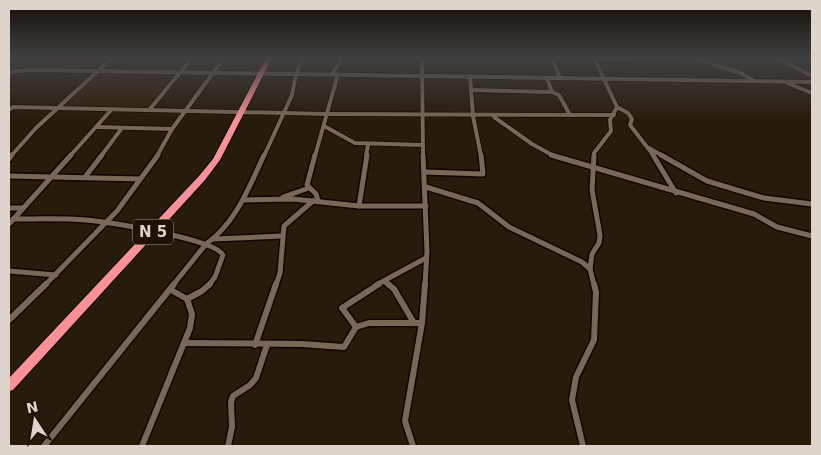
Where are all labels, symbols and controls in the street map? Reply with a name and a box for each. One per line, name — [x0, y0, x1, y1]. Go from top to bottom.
road number: N 5 — [133, 220, 173, 244]
north arrow — [10, 395, 60, 445]
text: N — [25, 398, 40, 416]

